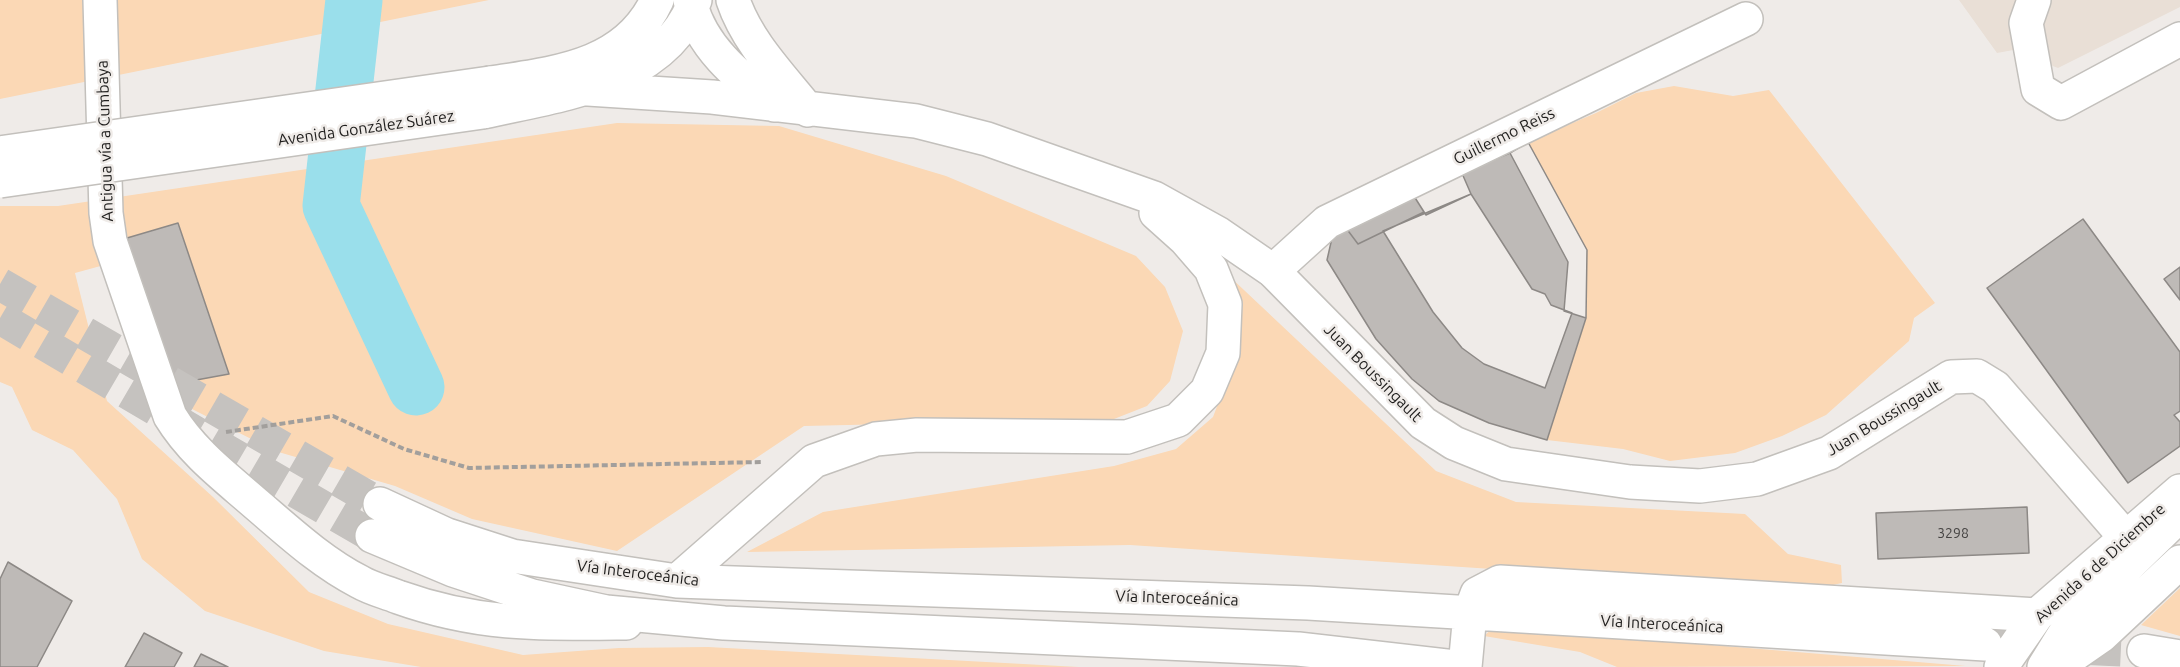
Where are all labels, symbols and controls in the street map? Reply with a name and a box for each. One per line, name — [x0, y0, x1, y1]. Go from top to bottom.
street label: Antigua vía a Cumbaya — [93, 60, 117, 222]
street label: Guillermo Reiss — [1450, 103, 1558, 169]
street label: Avenida González Suárez — [277, 106, 455, 150]
street label: Juan Boussingault — [1320, 320, 1426, 426]
street label: Juan Boussingault — [1823, 376, 1945, 460]
street label: Avenida 6 de Diciembre — [2031, 499, 2169, 627]
house number: 3298 — [1937, 525, 1969, 541]
street label: Vía Interoceánica — [576, 556, 700, 590]
street label: Vía Interoceánica — [1115, 586, 1239, 610]
street label: Vía Interoceánica — [1600, 611, 1724, 637]

